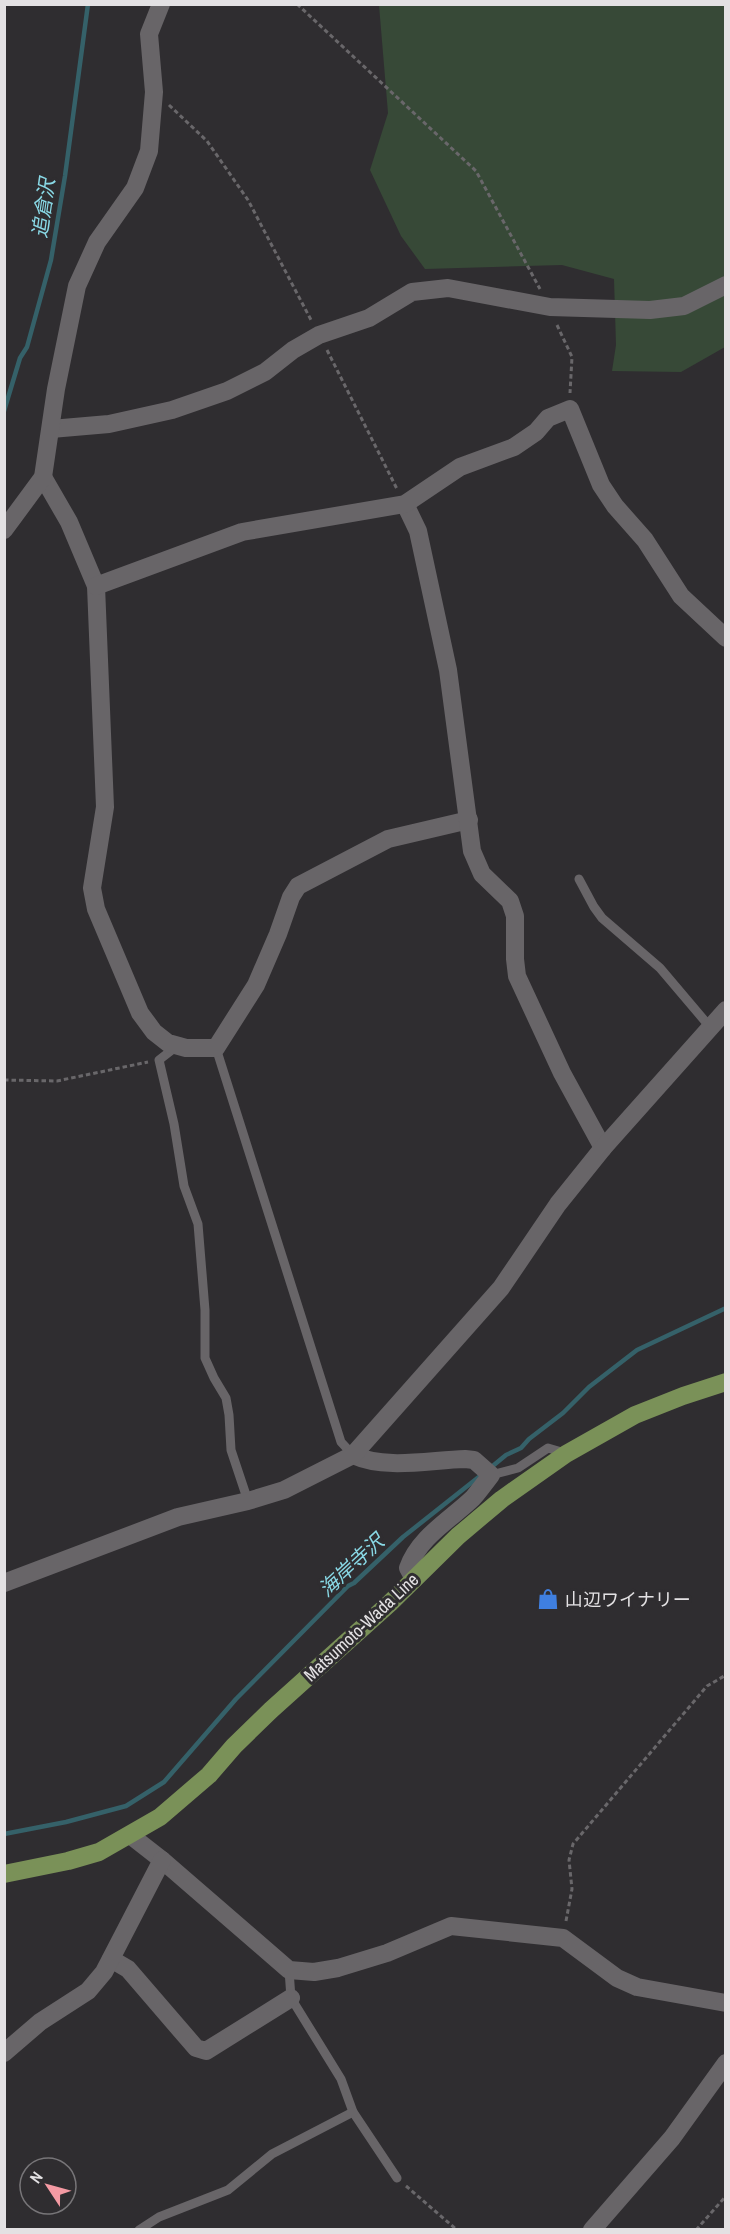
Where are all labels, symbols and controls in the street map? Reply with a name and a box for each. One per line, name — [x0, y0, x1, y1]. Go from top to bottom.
water label: 追倉沢 — [25, 173, 61, 240]
water label: 海岸寺沢 — [313, 1526, 392, 1602]
street label: Matsumoto-Wada Line — [298, 1567, 424, 1687]
shop icon: 山辺ワイナリー — [536, 1587, 560, 1611]
place label: 山辺ワイナリー — [565, 1587, 691, 1612]
north arrow — [18, 2156, 78, 2216]
text: N — [24, 2167, 48, 2187]

